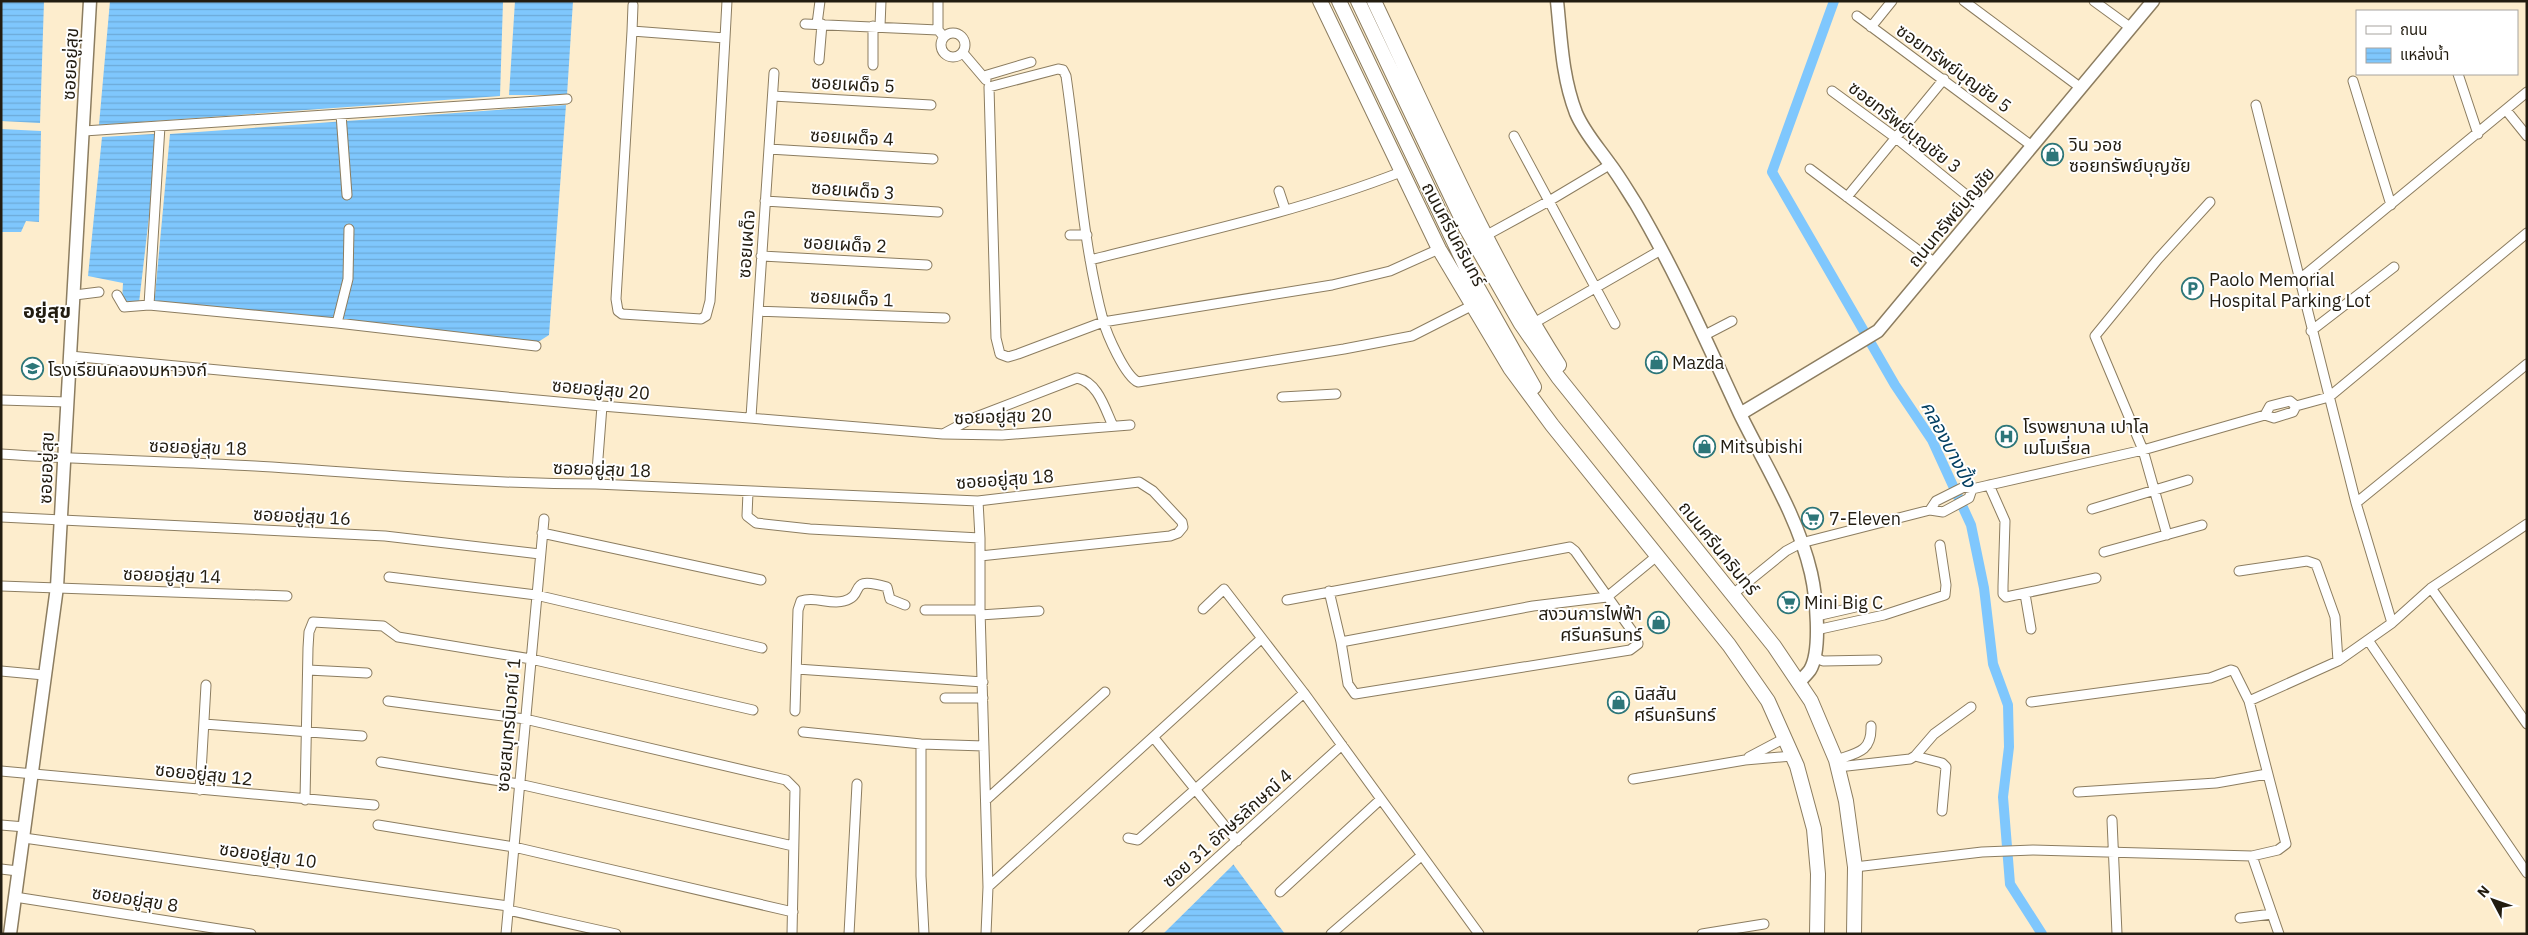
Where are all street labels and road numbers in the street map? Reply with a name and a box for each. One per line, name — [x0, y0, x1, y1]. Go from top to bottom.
street label: ซอยทรัพย์บุญชัย 5 — [1892, 18, 2016, 118]
street label: ซอยอยู่สุข — [57, 27, 84, 101]
street label: ซอยเผด็จ 5 — [811, 70, 895, 98]
street label: ซอยทรัพย์บุญชัย 3 — [1844, 76, 1966, 178]
street label: ซอยเผด็จ 4 — [810, 123, 895, 151]
street label: ถนนทรัพย์บุญชัย — [1902, 162, 2000, 272]
street label: ซอยเผด็จ 3 — [810, 176, 896, 204]
street label: ถนนศรีนครินทร์ — [1417, 178, 1491, 291]
street label: ซอยเผด็จ — [732, 209, 760, 279]
street label: ซอยเผด็จ 2 — [803, 230, 887, 258]
street label: ซอยเผด็จ 1 — [810, 284, 894, 312]
street label: ซอยอยู่สุข 20 — [551, 373, 651, 406]
street label: ซอยอยู่สุข 20 — [954, 403, 1052, 430]
street label: ซอยอยู่สุข — [33, 432, 60, 505]
street label: ซอยอยู่สุข 18 — [149, 434, 247, 461]
street label: ซอยอยู่สุข 18 — [553, 456, 651, 483]
street label: ซอยอยู่สุข 18 — [955, 464, 1055, 495]
street label: ถนนศรีนครินทร์ — [1674, 496, 1765, 600]
street label: ซอยอยู่สุข 16 — [252, 502, 352, 531]
street label: ซอยอยู่สุข 14 — [123, 562, 222, 589]
street label: ซอยสมุทรนิเวศน์ 1 — [491, 657, 525, 793]
street label: ซอยอยู่สุข 12 — [154, 757, 254, 792]
street label: ซอย 31 อักษรลักษณ์ 4 — [1157, 764, 1297, 892]
street label: ซอยอยู่สุข 10 — [218, 837, 318, 874]
street label: ซอยอยู่สุข 8 — [90, 881, 180, 918]

